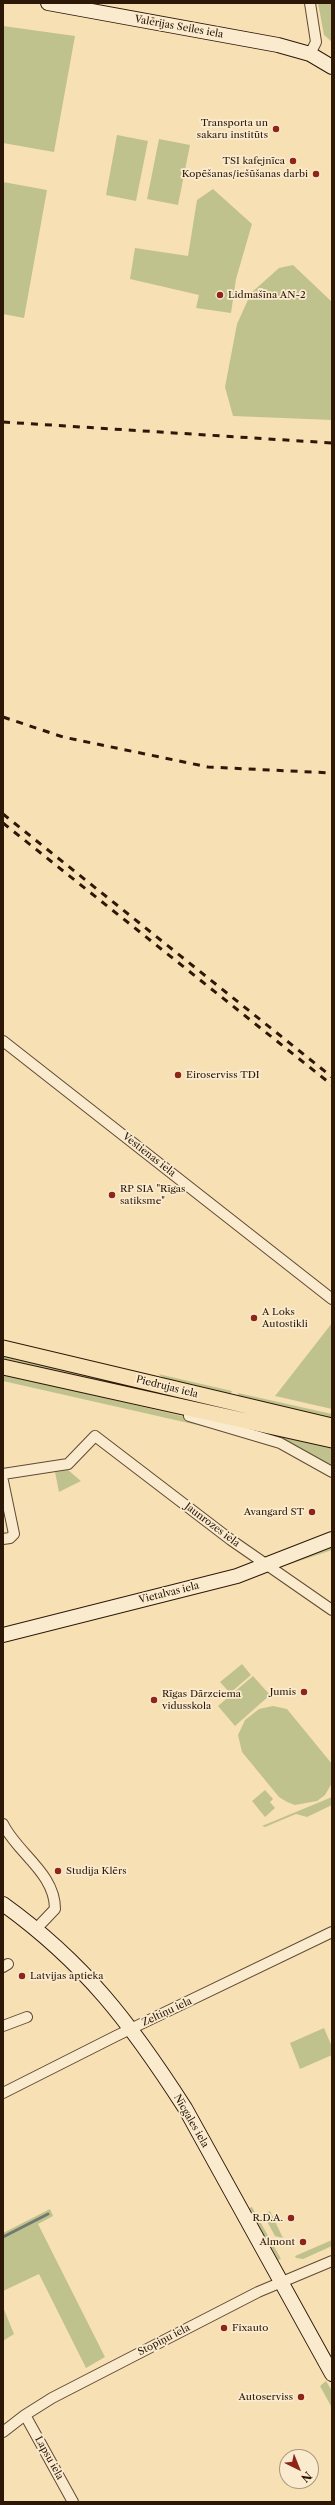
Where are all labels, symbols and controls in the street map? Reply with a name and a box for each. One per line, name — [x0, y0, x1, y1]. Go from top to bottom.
street label: Valērijas Seiles iela — [134, 13, 224, 41]
place label: Transporta un sakaru institūts — [197, 117, 268, 140]
marker: Transporta un sakaru institūts — [271, 124, 281, 134]
place label: TSI kafejnīca — [223, 155, 285, 167]
marker: TSI kafejnīca — [288, 156, 298, 166]
place label: Kopēšanas/iešūšanas darbi — [182, 168, 308, 180]
marker: Kopēšanas/iešūšanas darbi — [311, 169, 321, 179]
place label: Lidmašīna AN-2 — [228, 289, 306, 301]
marker: Lidmašīna AN-2 — [215, 290, 225, 300]
place label: Eiroserviss TDI — [186, 1069, 259, 1081]
marker: Eiroserviss TDI — [173, 1070, 183, 1080]
street label: Vestienas iela — [120, 1131, 178, 1179]
place label: RP SIA "Rīgas satiksme" — [120, 1183, 185, 1206]
marker: RP SIA "Rīgas satiksme" — [107, 1190, 117, 1200]
place label: A Loks Autostikli — [262, 1306, 308, 1330]
marker: A Loks Autostikli — [249, 1313, 259, 1323]
street label: Piedrujas iela — [135, 1373, 199, 1401]
street label: Jaunrozes iela — [182, 1500, 242, 1550]
place label: Avangard ST — [244, 1506, 304, 1518]
marker: Avangard ST — [307, 1507, 317, 1517]
street label: Vietalvas iela — [138, 1580, 200, 1606]
place label: Jumis — [270, 1686, 296, 1698]
marker: Jumis — [299, 1687, 309, 1697]
place label: Rīgas Dārzciema vidusskola — [162, 1688, 241, 1712]
marker: Rīgas Dārzciema vidusskola — [149, 1695, 159, 1705]
place label: Studija Klērs — [66, 1865, 127, 1877]
marker: Studija Klērs — [53, 1866, 63, 1876]
place label: Latvijas aptieka — [30, 1970, 103, 1982]
marker: Latvijas aptieka — [17, 1971, 27, 1981]
street label: Zeltiņu iela — [140, 1995, 194, 2029]
street label: Nīcgales iela — [171, 2092, 211, 2150]
place label: R.D.A. — [252, 2212, 283, 2224]
marker: R.D.A. — [286, 2213, 296, 2223]
place label: Almont — [259, 2236, 295, 2248]
marker: Almont — [298, 2237, 308, 2247]
street label: Stopiņu iela — [136, 2322, 192, 2358]
place label: Fixauto — [232, 2322, 268, 2334]
marker: Fixauto — [219, 2323, 229, 2333]
place label: Autoserviss — [239, 2391, 293, 2403]
marker: Autoserviss — [296, 2392, 306, 2402]
street label: Lapsu iela — [32, 2434, 66, 2482]
north arrow — [279, 2449, 319, 2489]
text: N — [298, 2469, 315, 2485]

